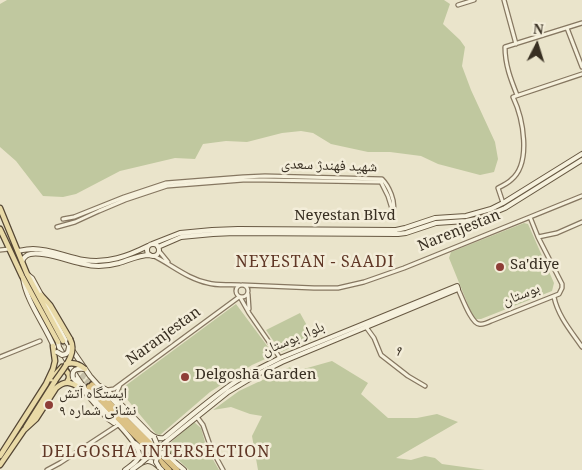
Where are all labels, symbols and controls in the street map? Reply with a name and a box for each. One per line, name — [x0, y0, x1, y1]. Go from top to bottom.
north arrow — [512, 20, 562, 70]
text: N — [533, 22, 544, 37]
street label: شهید فهندژ سعدی — [280, 157, 378, 179]
street label: Narenjestan — [416, 208, 504, 258]
street label: Neyestan Blvd — [294, 209, 396, 227]
district label: NEYESTAN - SAADI — [233, 255, 397, 275]
place label: Sa'diye — [510, 258, 559, 276]
marker: Sa'diye — [494, 261, 506, 273]
street label: بوستان — [501, 282, 543, 312]
street label: Naranjestan — [124, 305, 206, 371]
street label: بلوار بوستان — [260, 320, 328, 362]
street label: ۹ — [389, 344, 405, 362]
place label: Delgoshā Garden — [195, 368, 316, 386]
marker: Delgoshā Garden — [179, 371, 191, 383]
place label: ایستگاه آتش نشانی شماره ۹ — [59, 387, 136, 422]
marker: ایستگاه آتش نشانی شماره ۹ — [43, 399, 55, 411]
district label: DELGOSHA INTERSECTION — [39, 445, 273, 465]

